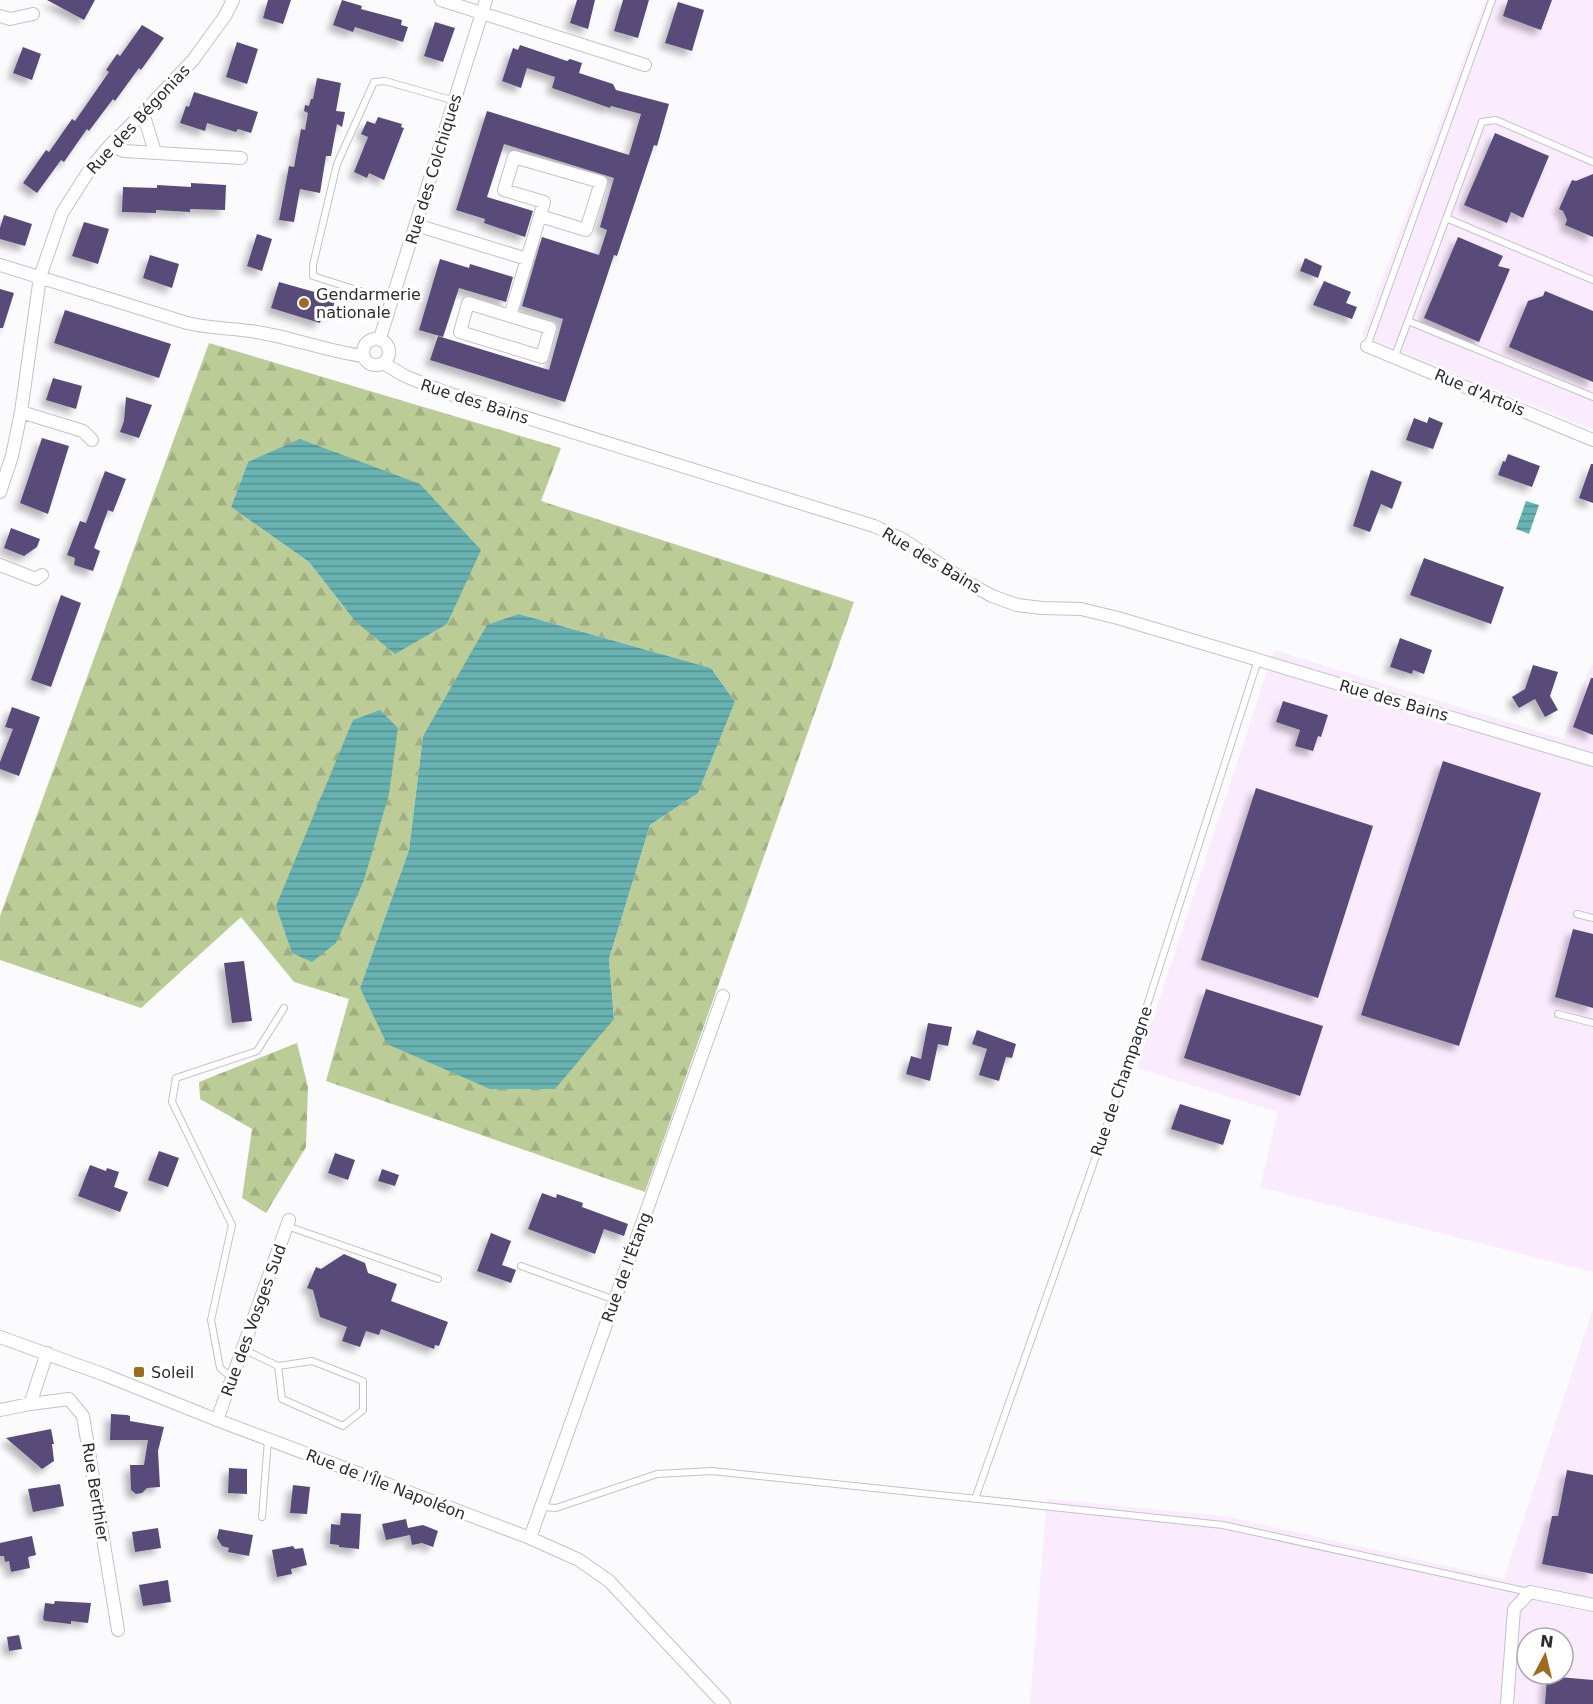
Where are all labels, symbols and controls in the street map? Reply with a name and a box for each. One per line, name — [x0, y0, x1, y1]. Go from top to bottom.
street label: Rue des Bégonias — [83, 61, 194, 178]
street label: Rue des Colchiques — [402, 92, 465, 247]
place label: Gendarmerie nationale — [316, 285, 421, 322]
marker: Gendarmerie nationale — [297, 296, 311, 310]
street label: Rue d'Artois — [1432, 365, 1528, 420]
street label: Rue des Bains — [418, 375, 531, 428]
street label: Rue des Bains — [879, 523, 985, 598]
street label: Rue des Bains — [1337, 676, 1451, 725]
street label: Rue de Champagne — [1087, 1004, 1156, 1159]
street label: Rue de l'Étang — [598, 1209, 655, 1325]
street label: Rue des Vosges Sud — [217, 1241, 290, 1399]
place label: Soleil — [151, 1363, 194, 1382]
marker: Soleil — [132, 1365, 146, 1379]
street label: Rue Berthier — [78, 1441, 113, 1543]
street label: Rue de l'Île Napoléon — [303, 1445, 468, 1524]
north arrow — [1515, 1626, 1575, 1686]
text: N — [1539, 1631, 1555, 1652]

